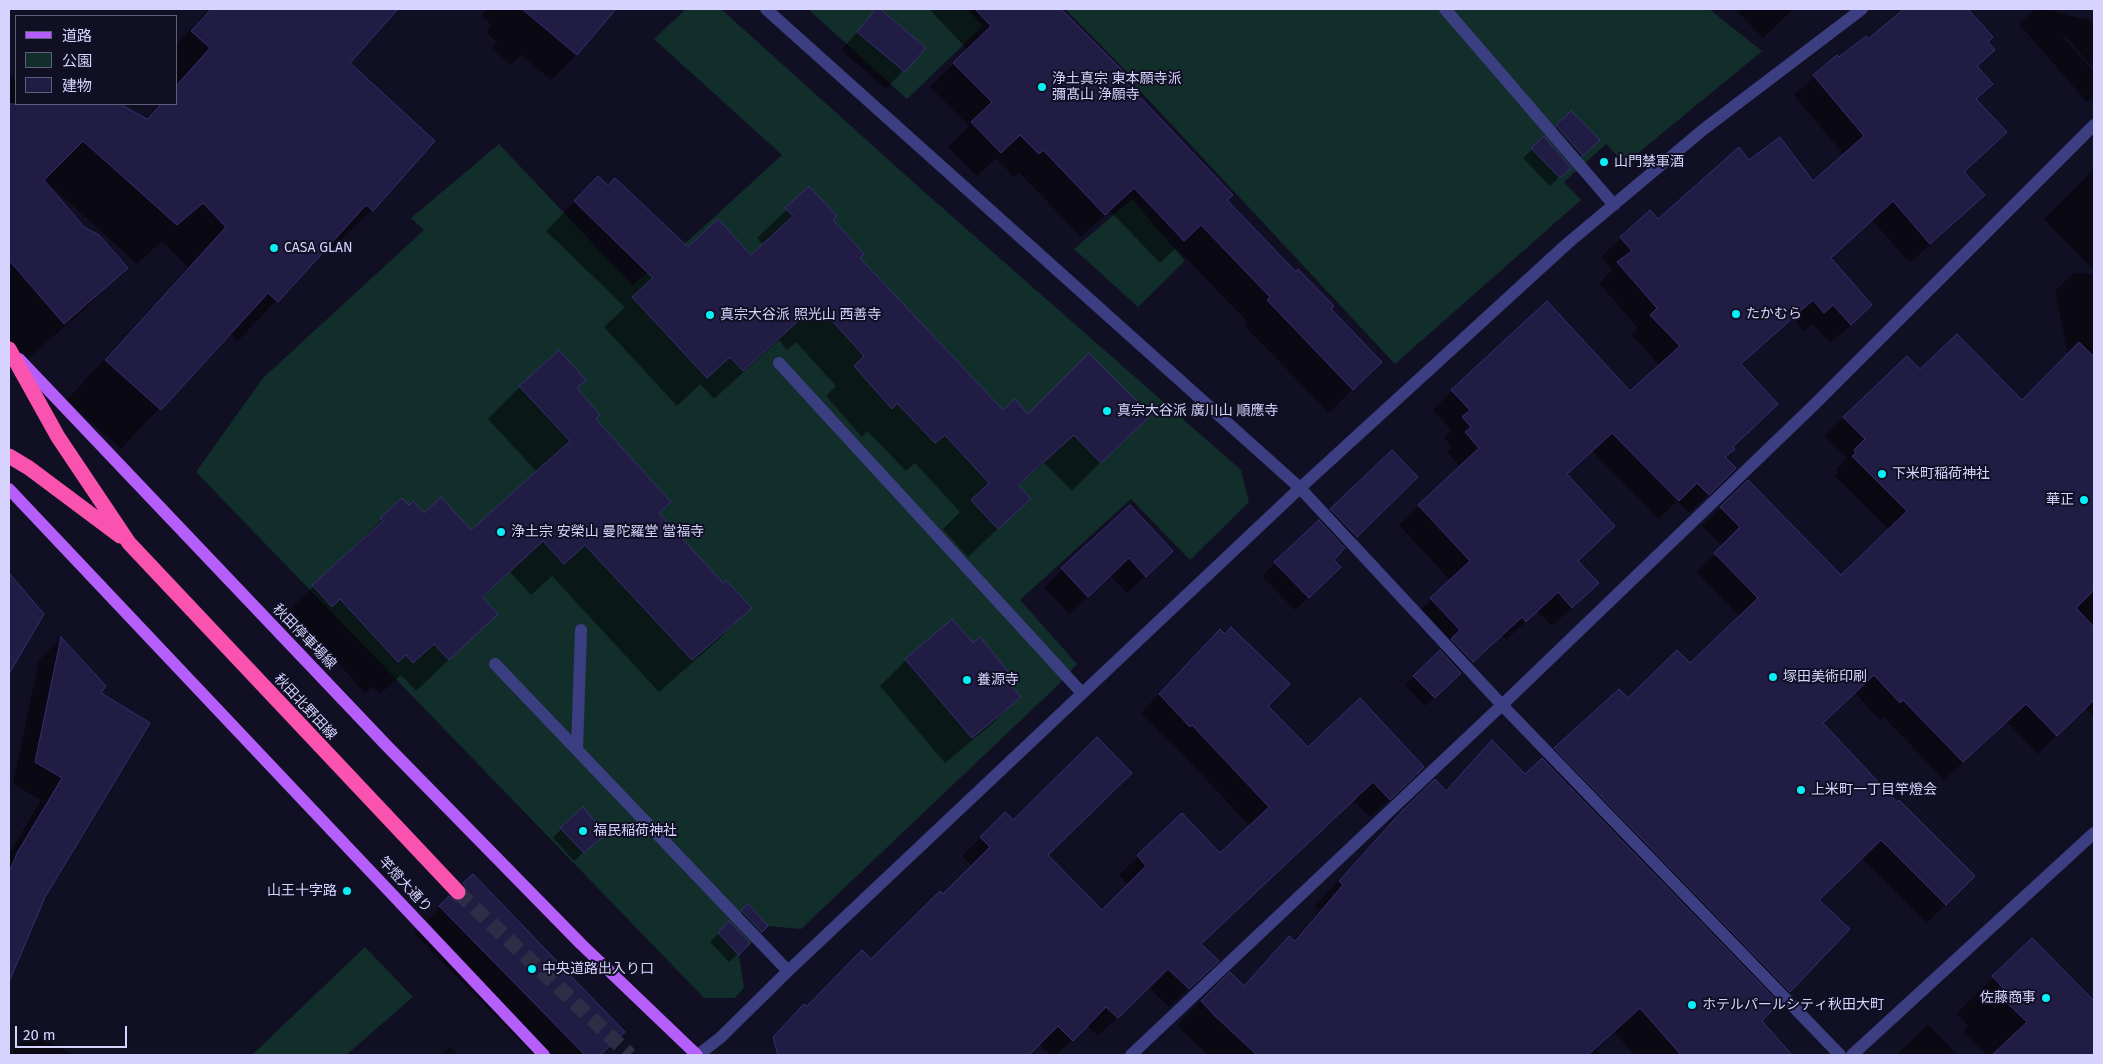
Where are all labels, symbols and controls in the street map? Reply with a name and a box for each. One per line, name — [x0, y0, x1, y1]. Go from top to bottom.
legend — [15, 15, 178, 105]
text: 道路 — [62, 27, 92, 45]
text: 公園 — [62, 52, 92, 70]
place label: 浄土真宗 東本願寺派 彌髙山 浄願寺 — [1052, 71, 1182, 104]
text: 建物 — [62, 77, 92, 95]
marker: 浄土真宗 東本願寺派 彌髙山 浄願寺 — [1036, 81, 1048, 93]
place label: 山門禁軍酒 — [1614, 154, 1684, 170]
marker: 山門禁軍酒 — [1598, 156, 1610, 168]
place label: CASA GLAN — [284, 240, 353, 256]
marker: CASA GLAN — [268, 242, 280, 254]
place label: たかむら — [1746, 306, 1802, 322]
place label: 真宗大谷派 照光山 西善寺 — [720, 307, 881, 323]
marker: たかむら — [1730, 308, 1742, 320]
marker: 真宗大谷派 照光山 西善寺 — [704, 309, 716, 321]
place label: 真宗大谷派 廣川山 順應寺 — [1117, 403, 1278, 419]
marker: 真宗大谷派 廣川山 順應寺 — [1101, 405, 1113, 417]
place label: 下米町稲荷神社 — [1892, 466, 1990, 482]
marker: 下米町稲荷神社 — [1876, 468, 1888, 480]
place label: 華正 — [2046, 492, 2074, 508]
marker: 華正 — [2078, 494, 2090, 506]
place label: 浄土宗 安榮山 曼陀羅堂 當福寺 — [511, 524, 704, 540]
marker: 浄土宗 安榮山 曼陀羅堂 當福寺 — [495, 526, 507, 538]
street label: 秋田停車場線 — [269, 601, 339, 673]
place label: 塚田美術印刷 — [1783, 669, 1867, 685]
street label: 秋田北野田線 — [270, 671, 340, 743]
marker: 塚田美術印刷 — [1767, 671, 1779, 683]
place label: 養源寺 — [977, 672, 1019, 688]
marker: 養源寺 — [961, 674, 973, 686]
place label: 上米町一丁目竿燈会 — [1811, 782, 1937, 798]
marker: 上米町一丁目竿燈会 — [1795, 784, 1807, 796]
place label: 福民稲荷神社 — [593, 823, 677, 839]
marker: 福民稲荷神社 — [577, 825, 589, 837]
street label: 竿燈大通り — [375, 854, 435, 916]
place label: 山王十字路 — [267, 883, 337, 899]
marker: 山王十字路 — [341, 885, 353, 897]
place label: 中央道路出入り口 — [542, 961, 654, 977]
marker: 中央道路出入り口 — [526, 963, 538, 975]
place label: 佐藤商事 — [1980, 990, 2036, 1006]
marker: 佐藤商事 — [2040, 992, 2052, 1004]
place label: ホテルパールシティ秋田大町 — [1702, 997, 1884, 1013]
marker: ホテルパールシティ秋田大町 — [1686, 999, 1698, 1011]
scale bar — [18, 1016, 130, 1048]
text: 20 m — [23, 1026, 56, 1044]

